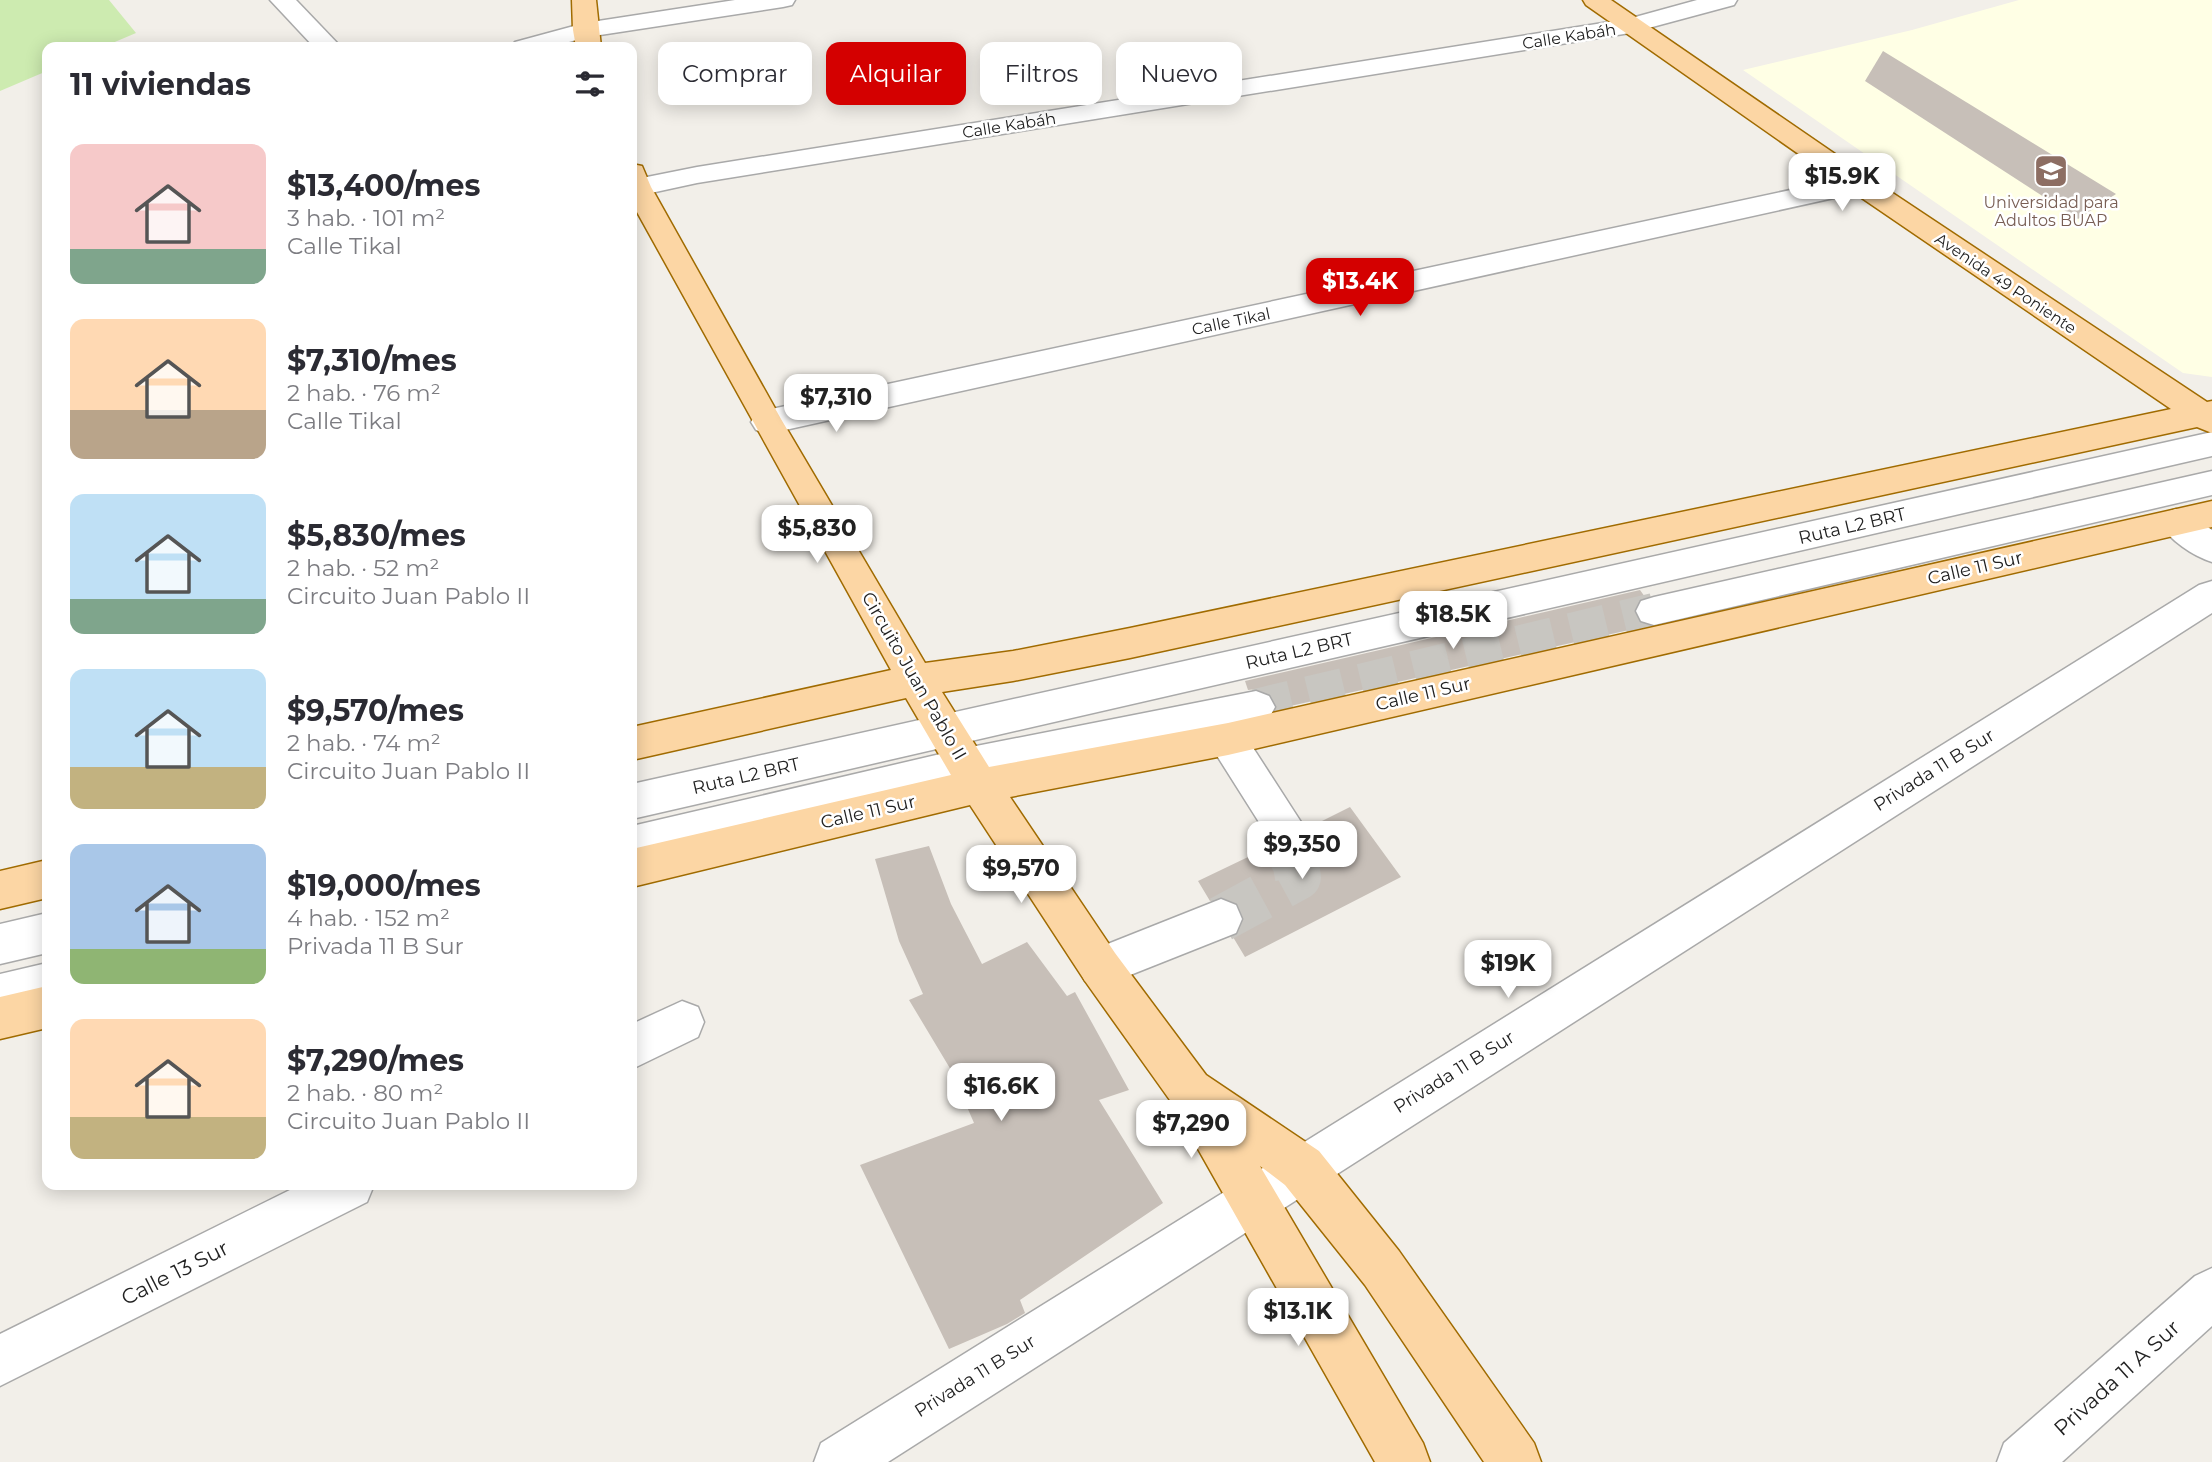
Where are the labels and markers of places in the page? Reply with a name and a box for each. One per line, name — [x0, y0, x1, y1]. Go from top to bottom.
school or university icon: Universidad para Adultos BUAP — [2032, 152, 2070, 190]
pin: $15.9K — [1785, 154, 1899, 213]
place label: Universidad para Adultos BUAP — [1983, 193, 2119, 230]
pin: $13.4K — [1303, 258, 1417, 318]
pin: $7,310 — [779, 374, 893, 434]
pin: $5,830 — [760, 505, 874, 565]
pin: $18.5K — [1396, 592, 1510, 651]
pin: $9,350 — [1245, 822, 1359, 881]
pin: $9,570 — [964, 846, 1078, 905]
pin: $19K — [1467, 940, 1549, 1000]
pin: $16.6K — [944, 1064, 1058, 1123]
pin: $7,290 — [1134, 1100, 1248, 1160]
pin: $13.1K — [1241, 1288, 1355, 1348]

